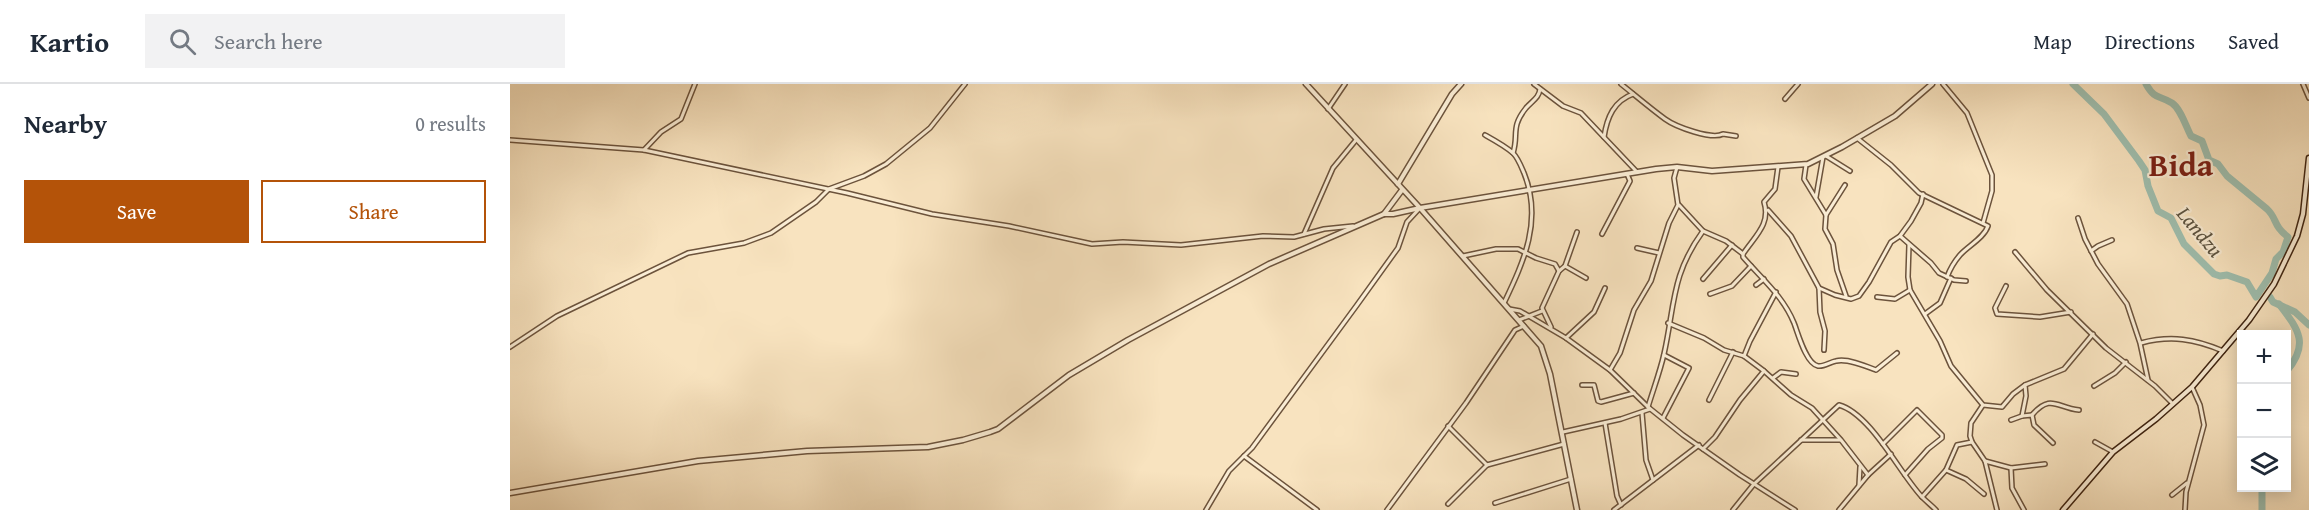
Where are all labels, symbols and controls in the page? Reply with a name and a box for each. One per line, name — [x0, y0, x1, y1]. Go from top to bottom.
search box — [145, 14, 565, 68]
text: Kartio — [30, 21, 109, 62]
icon: search — [166, 25, 199, 58]
text: Search here — [214, 25, 323, 57]
text: Map — [2033, 26, 2072, 57]
text: Directions — [2105, 26, 2195, 57]
text: Saved — [2228, 26, 2279, 57]
text: Nearby — [24, 104, 107, 143]
text: 0 results — [415, 109, 486, 138]
district label: Bida — [2149, 141, 2214, 188]
button: Save — [24, 180, 249, 243]
button: Share — [261, 180, 486, 243]
water label: Landzu — [2169, 198, 2231, 264]
map controls — [2237, 330, 2291, 492]
button: + — [2237, 330, 2291, 384]
button: − — [2237, 384, 2291, 438]
button: layers — [2237, 438, 2291, 492]

